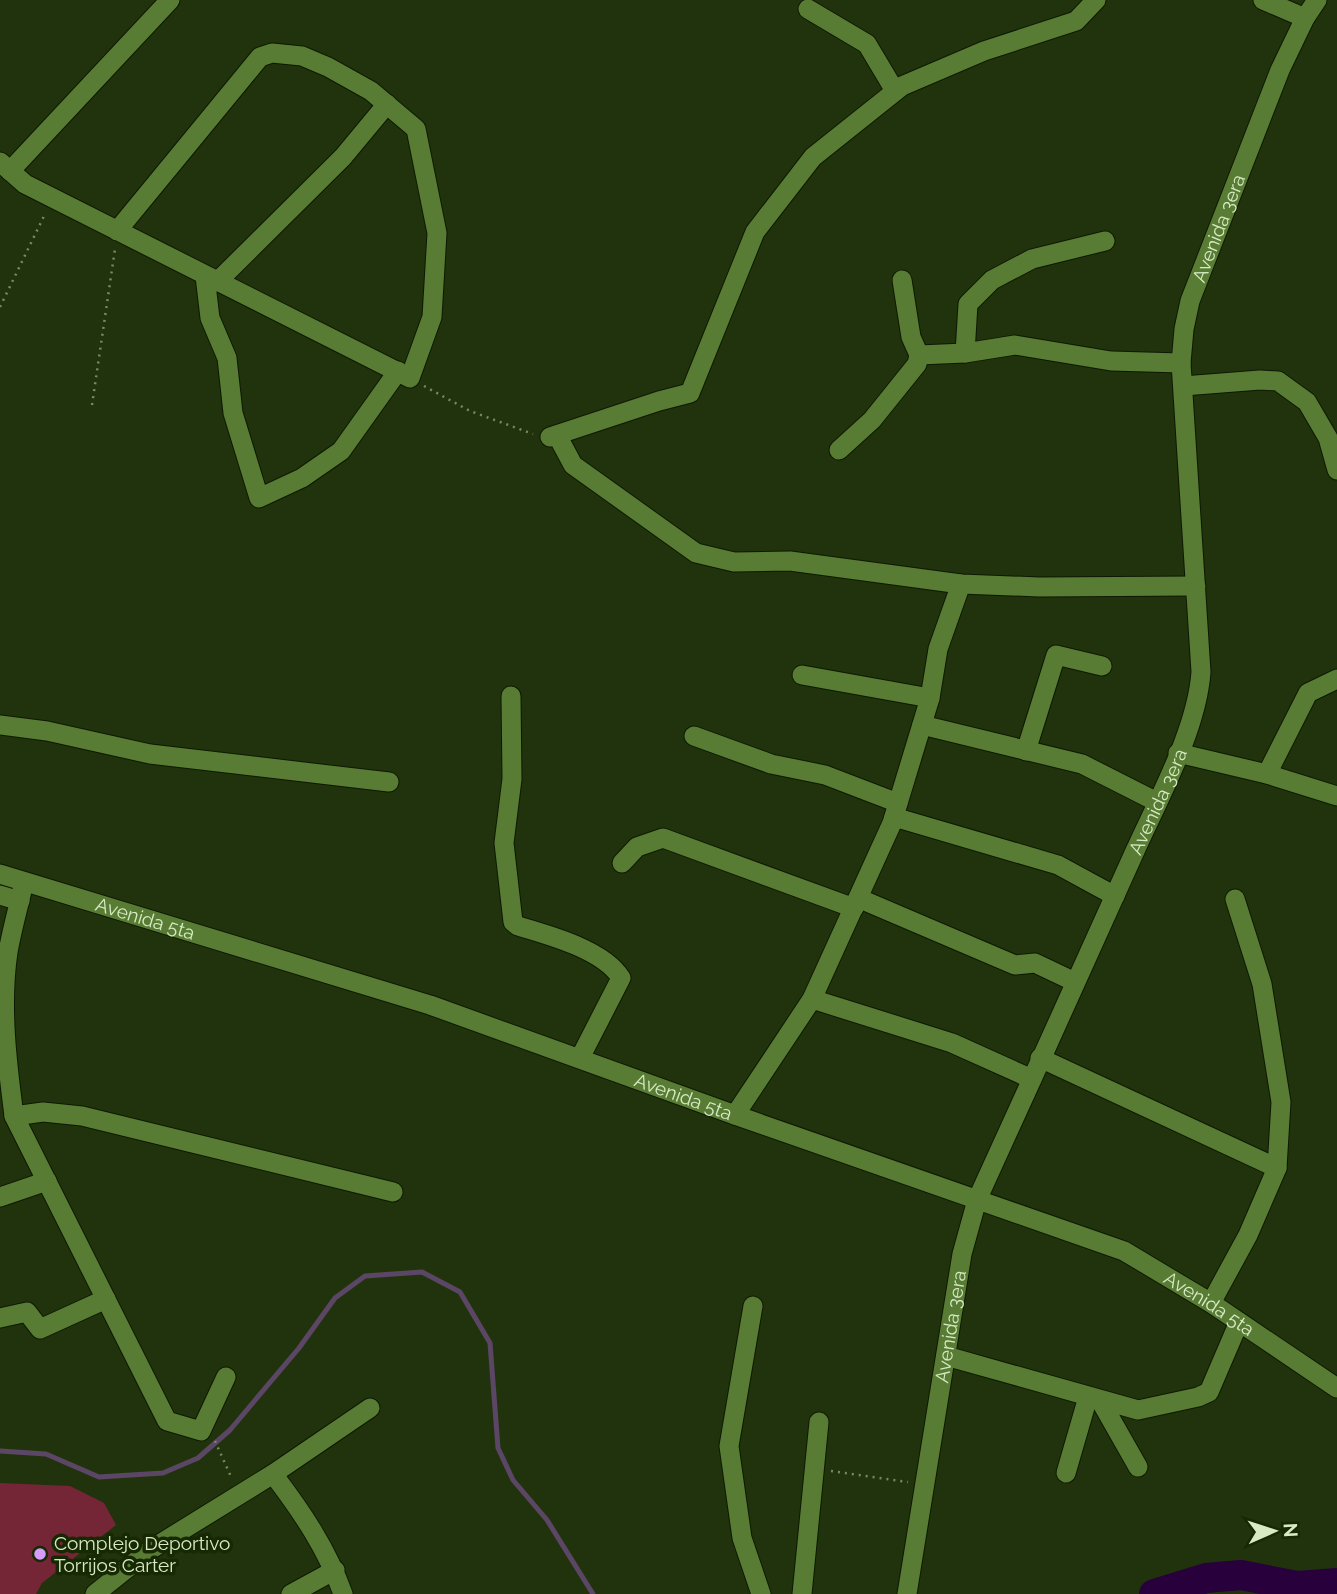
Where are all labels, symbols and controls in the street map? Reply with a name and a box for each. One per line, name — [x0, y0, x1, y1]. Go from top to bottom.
street label: Avenida 3era — [1188, 171, 1249, 285]
street label: Avenida 3era — [1124, 745, 1191, 858]
street label: Avenida 5ta — [93, 893, 198, 944]
street label: Avenida 5ta — [632, 1069, 735, 1124]
street label: Avenida 5ta — [1160, 1267, 1259, 1340]
street label: Avenida 3era — [930, 1269, 970, 1384]
north arrow — [1239, 1496, 1309, 1566]
text: N — [1280, 1522, 1302, 1538]
place label: Complejo Deportivo Torrijos Carter — [54, 1532, 230, 1576]
marker: Complejo Deportivo Torrijos Carter — [32, 1546, 48, 1562]

